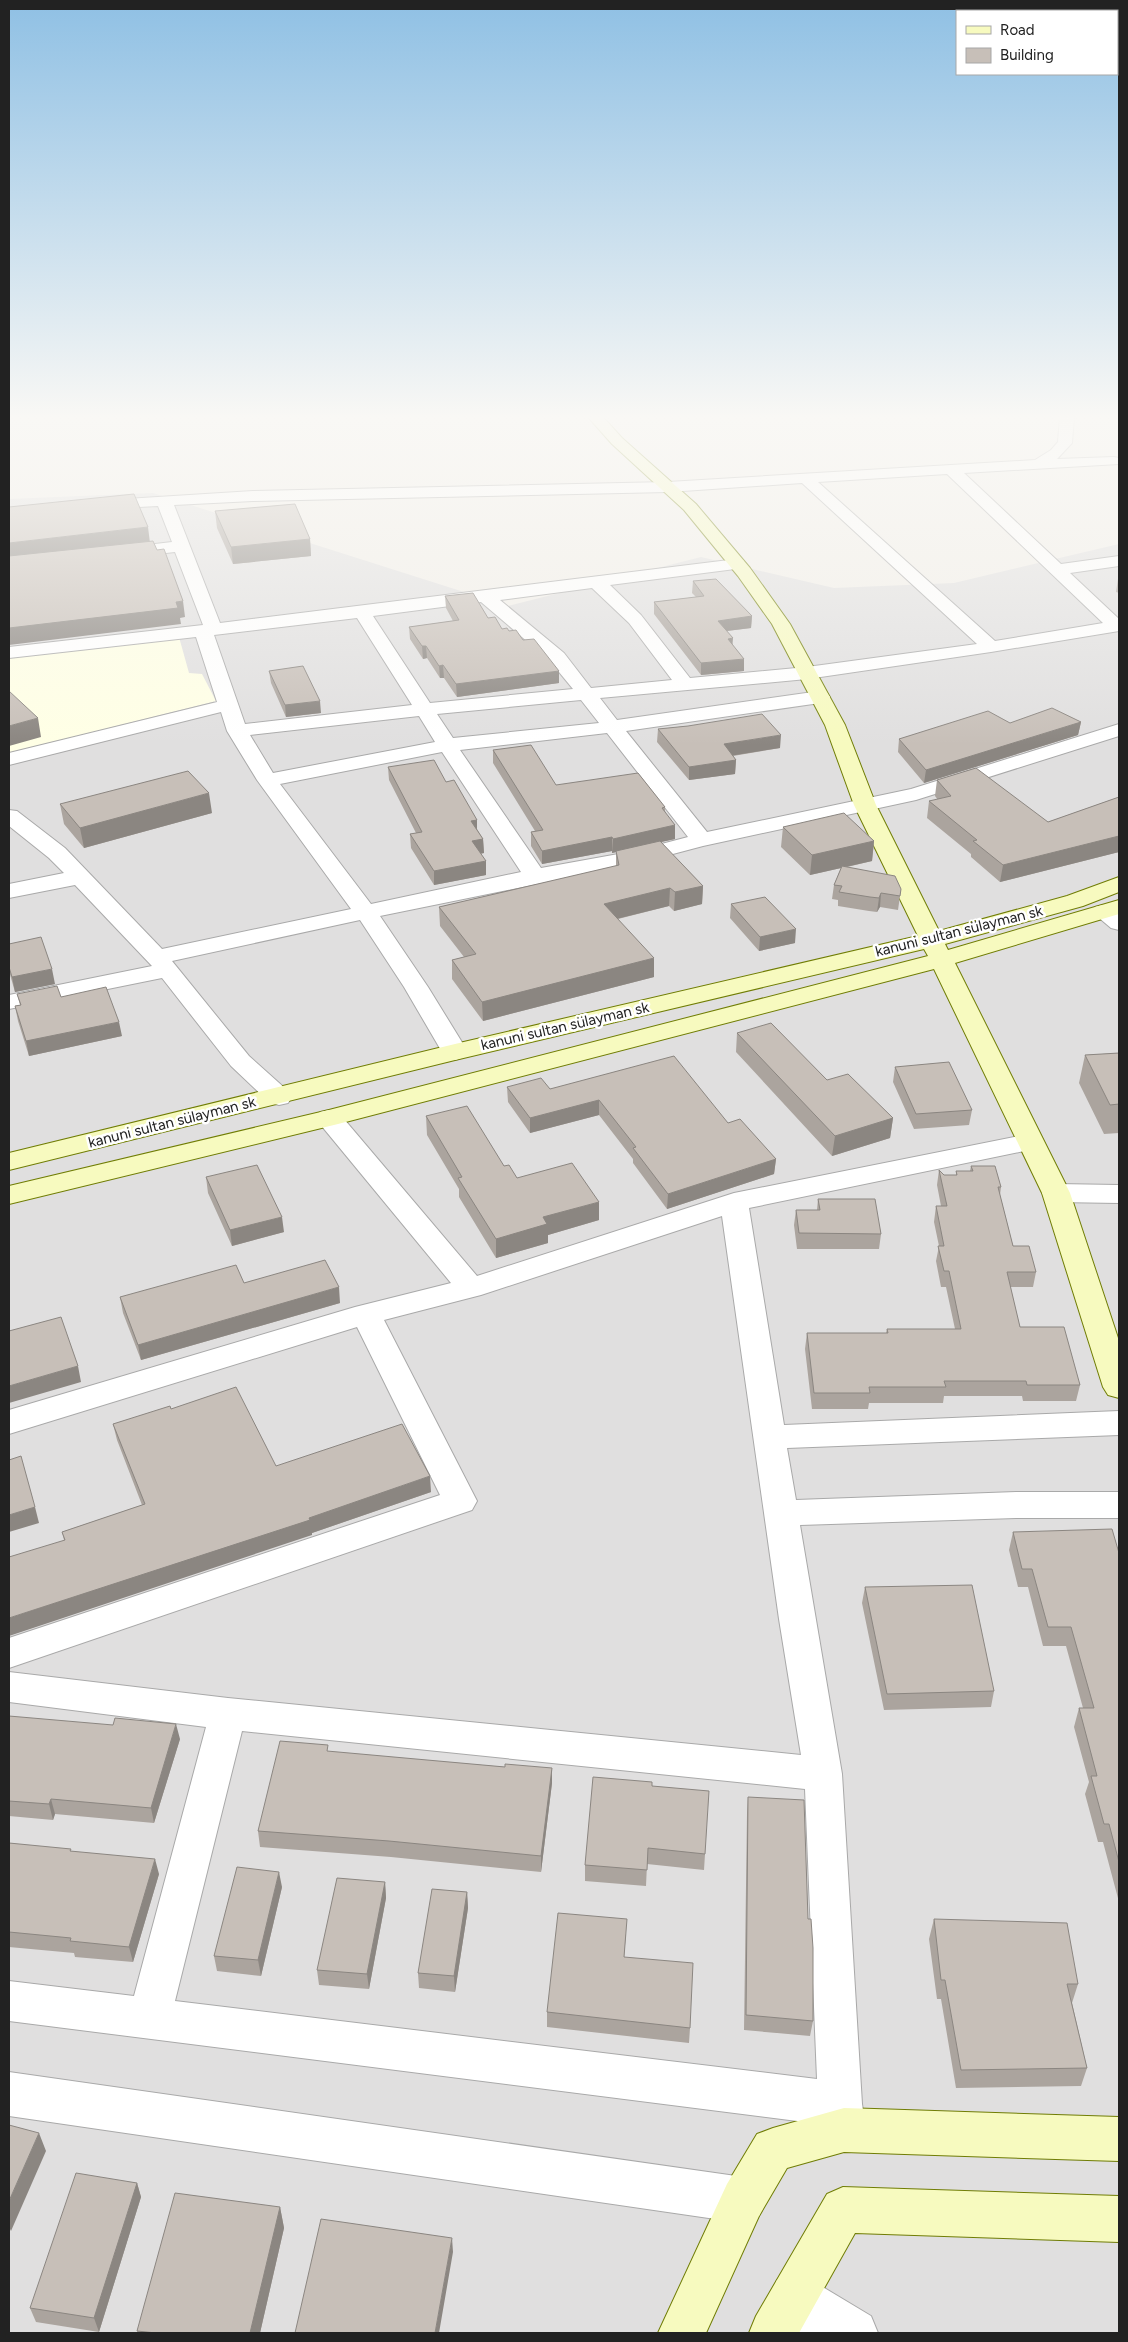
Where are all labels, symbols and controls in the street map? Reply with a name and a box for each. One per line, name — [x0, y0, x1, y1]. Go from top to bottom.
legend — [956, 10, 1118, 75]
text: Road — [1000, 21, 1035, 39]
text: Building — [1000, 46, 1054, 64]
street label: kanuni sultan sülayman sk — [873, 901, 1045, 961]
street label: kanuni sultan sülayman sk — [479, 998, 651, 1054]
street label: kanuni sultan sülayman sk — [86, 1092, 258, 1152]

